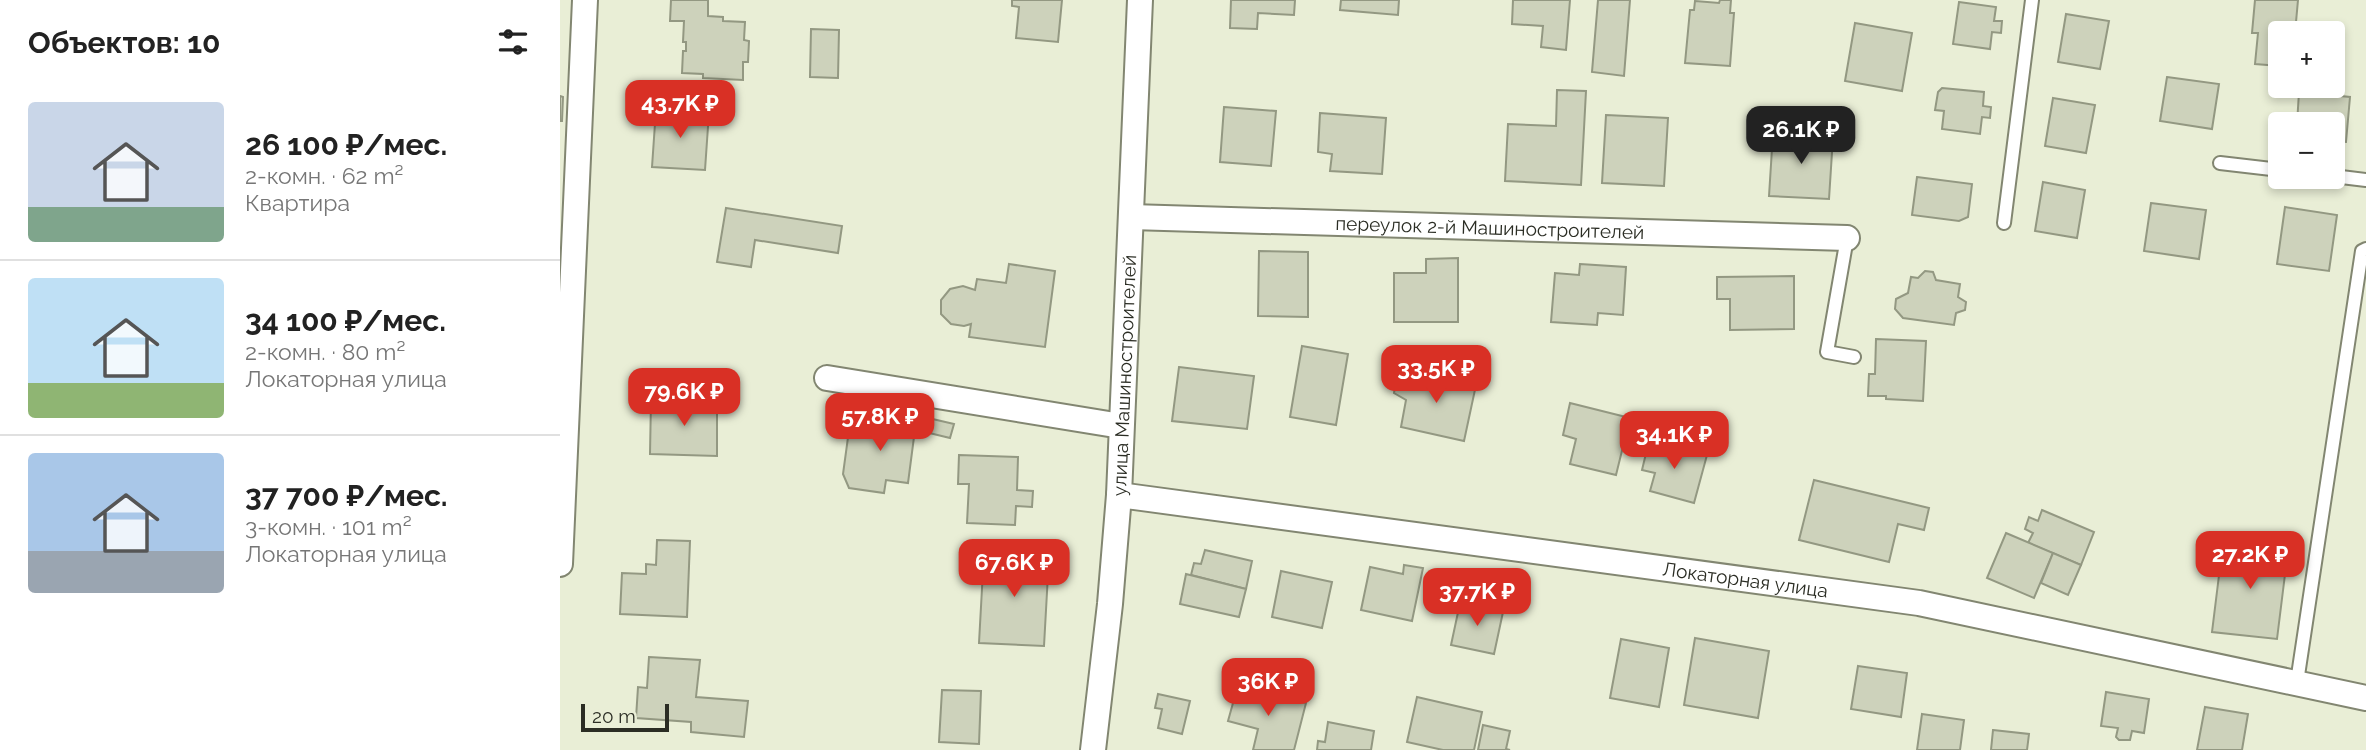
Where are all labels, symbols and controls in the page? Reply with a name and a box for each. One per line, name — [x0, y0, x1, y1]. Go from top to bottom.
map controls — [2268, 21, 2345, 189]
button: + — [2268, 21, 2345, 98]
icon: filters — [494, 23, 532, 61]
text: Объектов: 10 — [28, 25, 220, 60]
pin: 43.7K ₽ — [615, 80, 745, 140]
text: 43.7K ₽ — [641, 89, 719, 116]
pin: 26.1K ₽ — [1736, 106, 1866, 166]
button: − — [2268, 112, 2345, 189]
text: 26.1K ₽ — [1762, 115, 1840, 142]
text: 26 100 ₽/мес. — [245, 127, 447, 162]
icon: home — [84, 130, 168, 214]
text: 2-комн. · 62 m² — [245, 162, 403, 189]
text: Квартира — [245, 189, 350, 216]
street label: переулок 2-й Машиностроителей — [1335, 212, 1645, 243]
street label: улица Машиностроителей — [1108, 254, 1140, 497]
text: 34 100 ₽/мес. — [245, 303, 446, 338]
icon: home — [84, 306, 168, 390]
text: 2-комн. · 80 m² — [245, 338, 405, 365]
pin: 33.5K ₽ — [1371, 346, 1501, 405]
text: 33.5K ₽ — [1397, 354, 1475, 381]
text: Локаторная улица — [245, 365, 447, 392]
pin: 79.6K ₽ — [619, 368, 749, 428]
text: 79.6K ₽ — [644, 377, 724, 404]
pin: 57.8K ₽ — [815, 393, 945, 453]
text: 57.8K ₽ — [841, 402, 919, 429]
pin: 34.1K ₽ — [1609, 412, 1739, 471]
text: 34.1K ₽ — [1636, 420, 1712, 447]
text: 37 700 ₽/мес. — [245, 478, 448, 513]
icon: home — [84, 481, 168, 565]
text: 3-комн. · 101 m² — [245, 513, 412, 540]
pin: 27.2K ₽ — [2185, 532, 2315, 591]
text: Локаторная улица — [245, 540, 447, 567]
pin: 67.6K ₽ — [949, 540, 1079, 599]
text: 27.2K ₽ — [2212, 540, 2288, 567]
text: 67.6K ₽ — [975, 548, 1053, 575]
street label: Локаторная улица — [1661, 557, 1829, 602]
pin: 37.7K ₽ — [1412, 568, 1542, 628]
text: 37.7K ₽ — [1439, 577, 1515, 604]
pin: 36K ₽ — [1219, 658, 1317, 718]
text: 36K ₽ — [1238, 667, 1298, 694]
scale bar — [581, 701, 668, 733]
text: 20 m — [592, 705, 636, 727]

